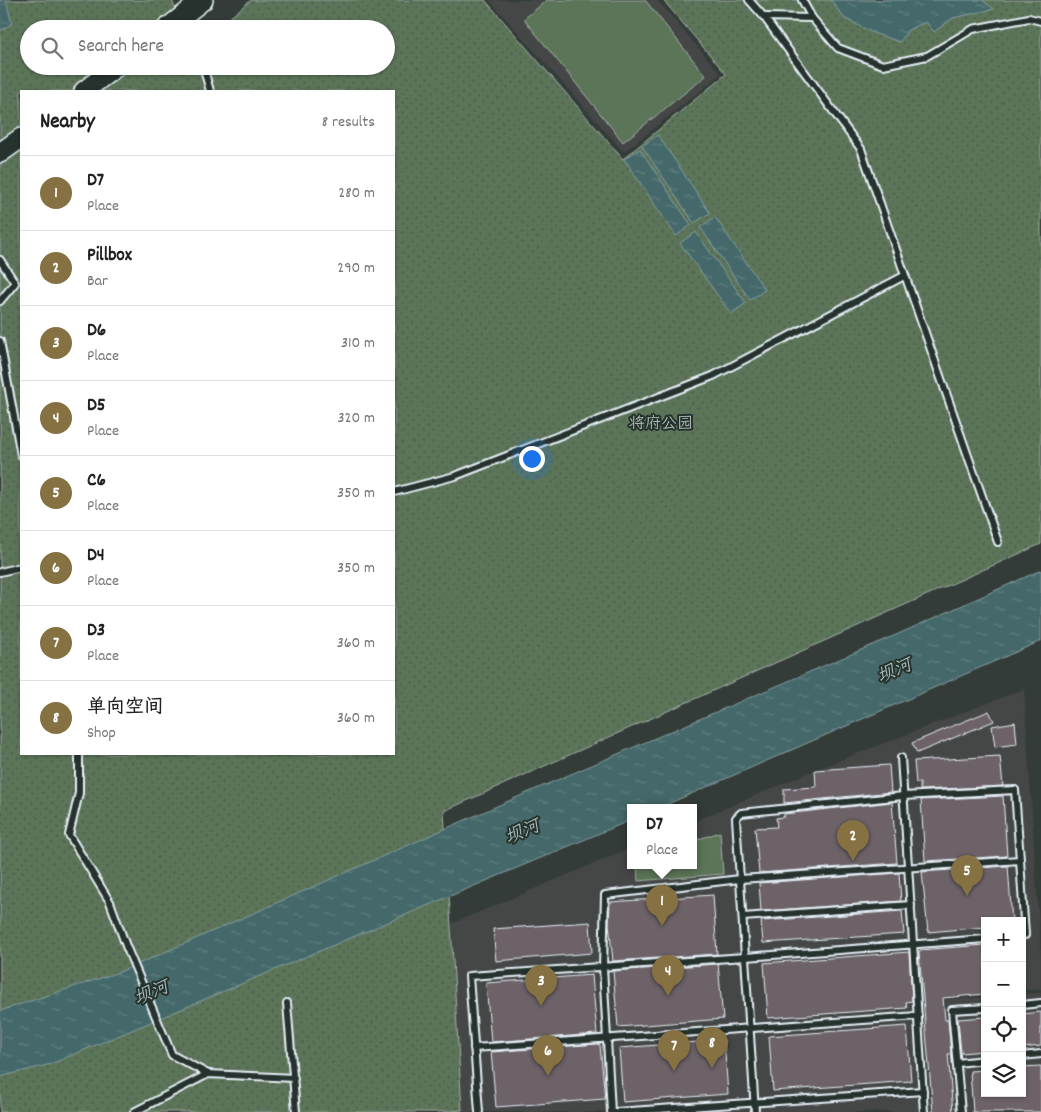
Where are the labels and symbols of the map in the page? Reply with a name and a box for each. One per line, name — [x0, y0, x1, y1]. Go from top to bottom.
park label: 将府公园 — [629, 413, 693, 436]
your location — [519, 446, 545, 472]
water label: 坝河 — [874, 653, 919, 691]
water label: 坝河 — [502, 814, 547, 852]
pin: 2 — [837, 820, 869, 861]
pin: 5 — [951, 855, 983, 896]
pin: 1 — [646, 885, 678, 926]
pin: 4 — [652, 955, 684, 996]
pin: 3 — [525, 965, 557, 1006]
water label: 坝河 — [131, 975, 176, 1013]
pin: 8 — [696, 1027, 728, 1068]
pin: 7 — [658, 1030, 690, 1071]
pin: 6 — [532, 1035, 564, 1076]

